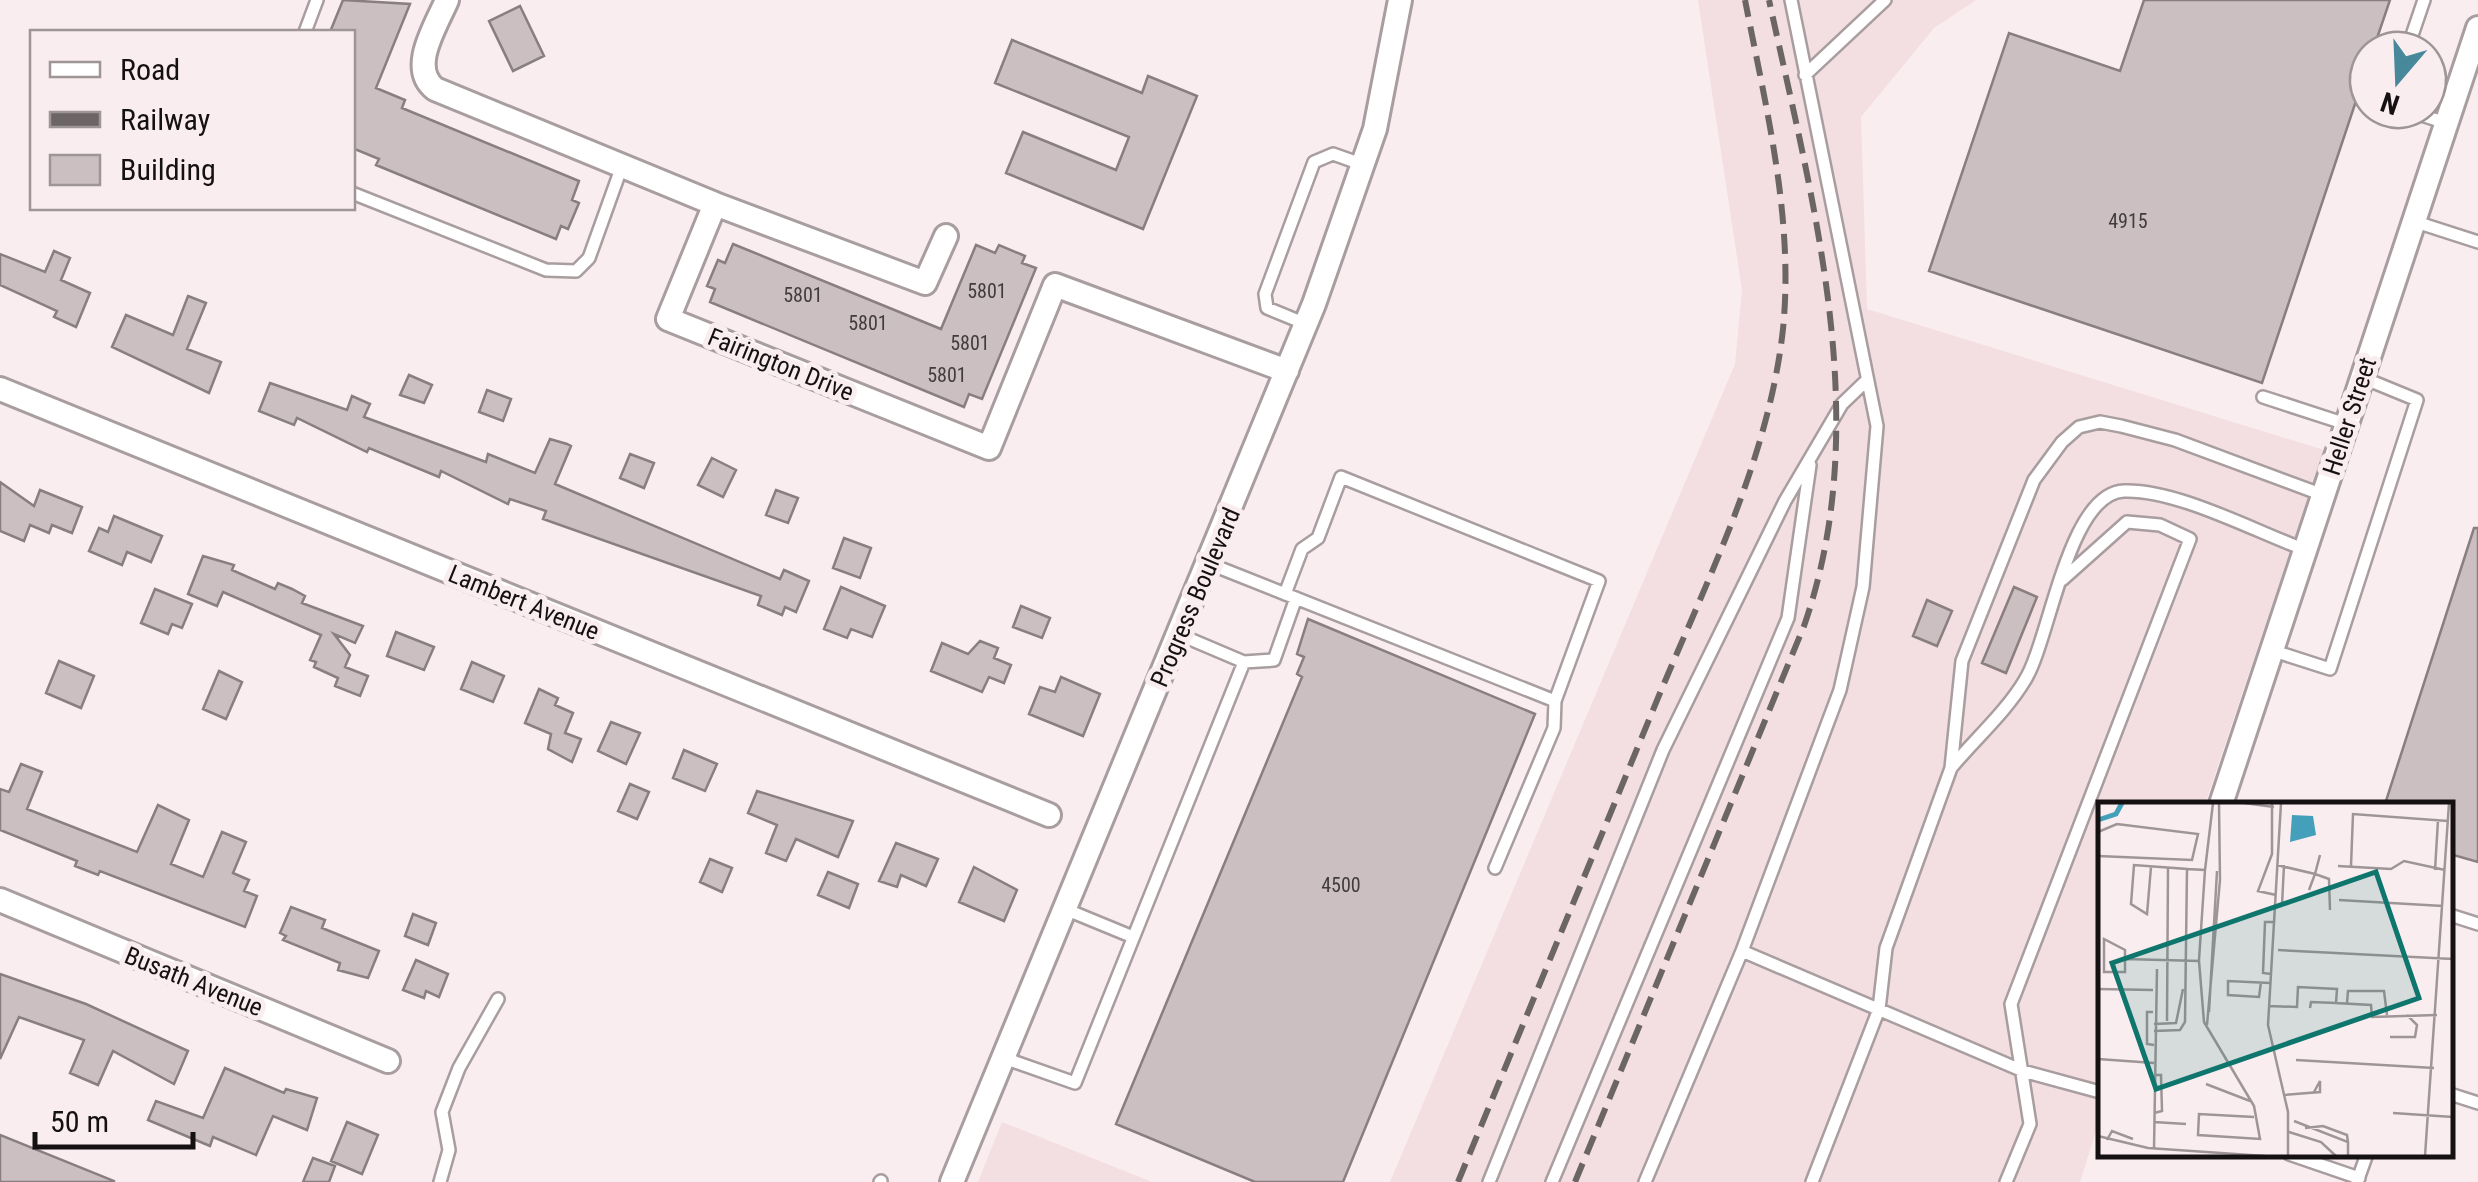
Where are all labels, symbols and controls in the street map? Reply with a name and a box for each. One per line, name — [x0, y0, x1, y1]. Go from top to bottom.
legend — [30, 30, 355, 210]
north arrow — [2348, 30, 2448, 130]
text: Road — [120, 52, 180, 87]
text: N — [2377, 85, 2404, 122]
text: Railway — [120, 102, 210, 137]
text: Building — [120, 152, 216, 187]
house number: 4915 — [2108, 209, 2148, 233]
house number: 5801 — [967, 279, 1007, 303]
house number: 5801 — [783, 283, 823, 307]
house number: 5801 — [848, 311, 888, 335]
street label: Fairington Drive — [704, 322, 858, 407]
house number: 5801 — [950, 331, 990, 355]
street label: Heller Street — [2317, 353, 2382, 479]
house number: 5801 — [927, 363, 967, 387]
street label: Progress Boulevard — [1145, 503, 1246, 691]
street label: Lambert Avenue — [444, 559, 603, 646]
inset map — [2098, 802, 2453, 1157]
house number: 4500 — [1321, 873, 1361, 897]
street label: Busath Avenue — [121, 941, 267, 1022]
scale bar — [35, 1087, 192, 1149]
text: 50 m — [50, 1104, 109, 1139]

